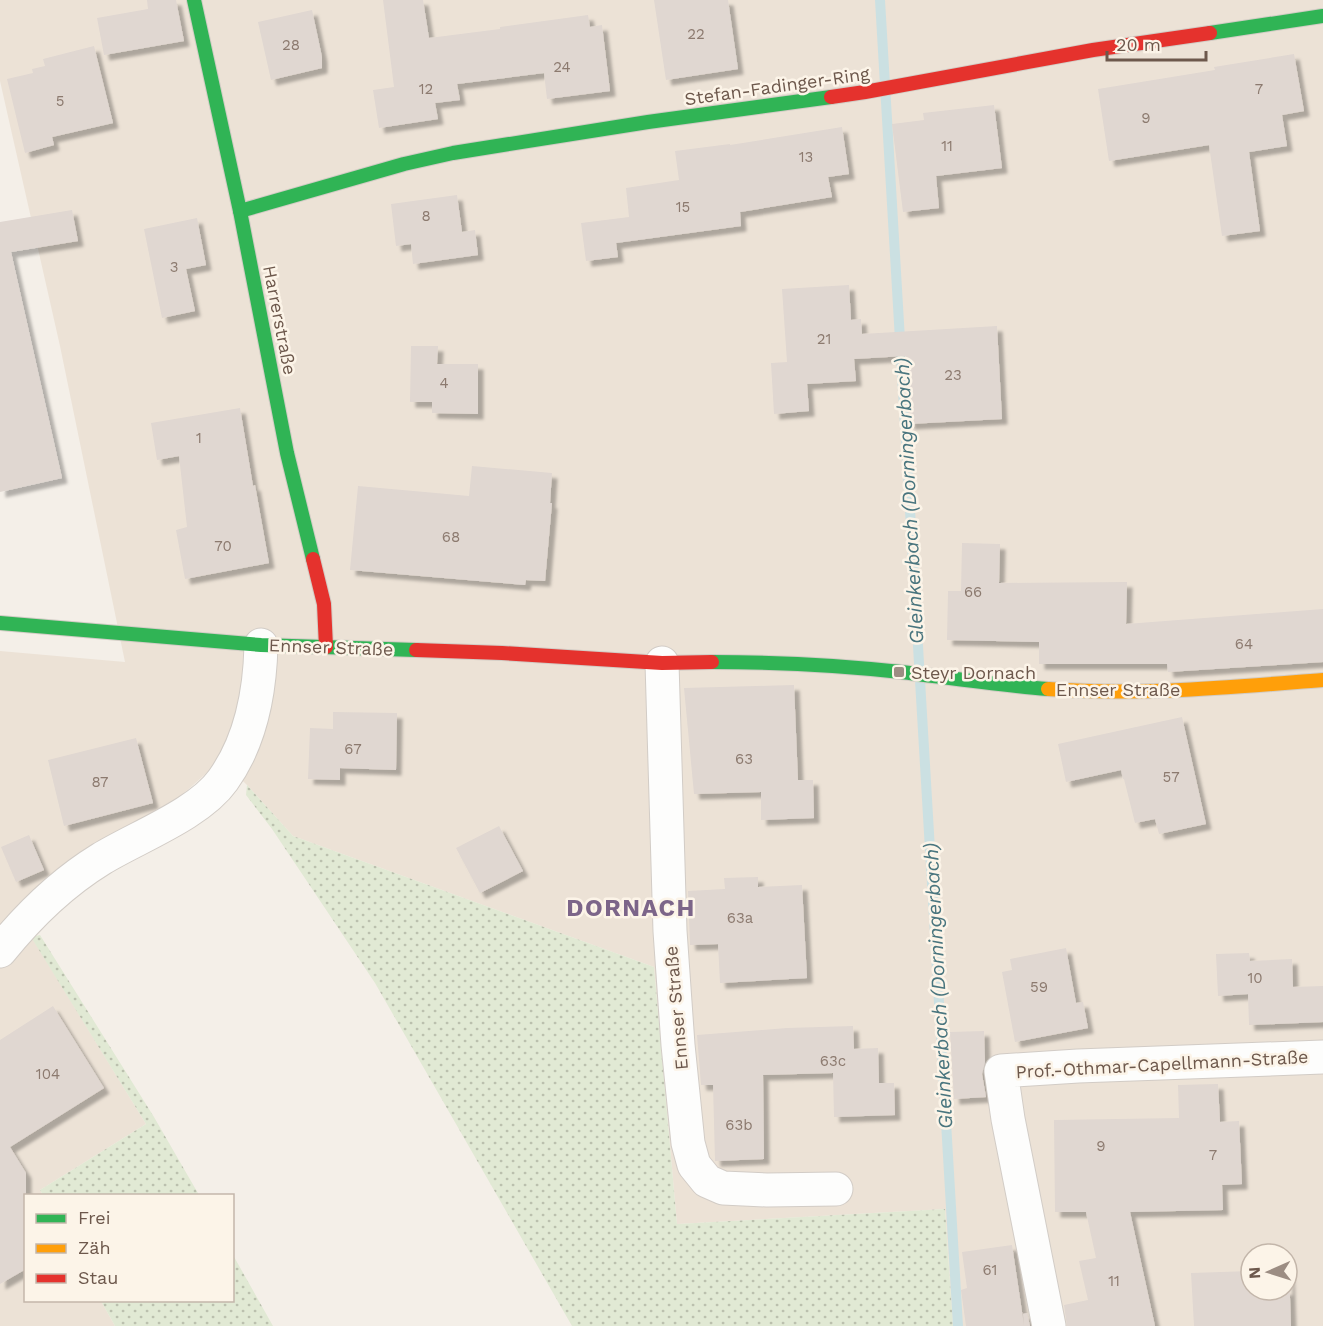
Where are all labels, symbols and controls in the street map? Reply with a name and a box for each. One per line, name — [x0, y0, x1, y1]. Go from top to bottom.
scale bar — [1107, 24, 1206, 62]
house number: 22 — [687, 25, 705, 43]
text: 20 m — [1116, 34, 1161, 55]
house number: 28 — [282, 36, 300, 54]
house number: 24 — [553, 58, 571, 76]
street label: Stefan-Fadinger-Ring — [683, 63, 871, 109]
house number: 12 — [419, 80, 433, 98]
house number: 7 — [1255, 80, 1263, 98]
house number: 5 — [56, 92, 64, 110]
house number: 9 — [1141, 109, 1151, 127]
house number: 11 — [941, 137, 953, 155]
house number: 13 — [799, 148, 813, 166]
house number: 15 — [676, 198, 690, 216]
house number: 8 — [421, 207, 431, 225]
house number: 3 — [170, 258, 178, 276]
street label: Harrerstraße — [259, 264, 301, 376]
house number: 21 — [817, 330, 831, 348]
water label: Gleinkerbach (Dorningerbach) — [890, 357, 928, 645]
house number: 23 — [944, 366, 962, 384]
house number: 4 — [439, 374, 449, 392]
house number: 1 — [196, 429, 202, 447]
house number: 68 — [442, 528, 460, 546]
house number: 70 — [214, 537, 232, 555]
house number: 66 — [964, 583, 982, 601]
street label: Ennser Straße — [268, 634, 394, 660]
house number: 64 — [1235, 635, 1253, 653]
place label: Steyr Dornach — [911, 662, 1036, 683]
marker: Steyr Dornach — [892, 665, 906, 679]
street label: Ennser Straße — [1056, 679, 1180, 700]
house number: 67 — [344, 740, 362, 758]
house number: 63 — [735, 750, 753, 768]
house number: 57 — [1162, 768, 1180, 786]
house number: 87 — [91, 773, 109, 791]
water label: Gleinkerbach (Dorningerbach) — [919, 842, 957, 1130]
district label: DORNACH — [566, 894, 696, 922]
house number: 63a — [727, 909, 754, 927]
street label: Ennser Straße — [660, 945, 692, 1071]
house number: 10 — [1247, 969, 1263, 987]
house number: 59 — [1030, 978, 1048, 996]
street label: Prof.-Othmar-Capellmann-Straße — [1015, 1046, 1309, 1082]
house number: 63c — [820, 1052, 846, 1070]
house number: 104 — [36, 1065, 60, 1083]
house number: 63b — [725, 1116, 753, 1134]
house number: 9 — [1096, 1137, 1106, 1155]
house number: 7 — [1209, 1146, 1217, 1164]
legend — [24, 1194, 234, 1302]
text: Frei — [78, 1207, 110, 1228]
text: Zäh — [78, 1237, 111, 1258]
north arrow — [1239, 1242, 1299, 1302]
house number: 61 — [983, 1261, 997, 1279]
text: N — [1245, 1266, 1264, 1279]
text: Stau — [78, 1267, 118, 1288]
house number: 11 — [1108, 1272, 1120, 1290]

